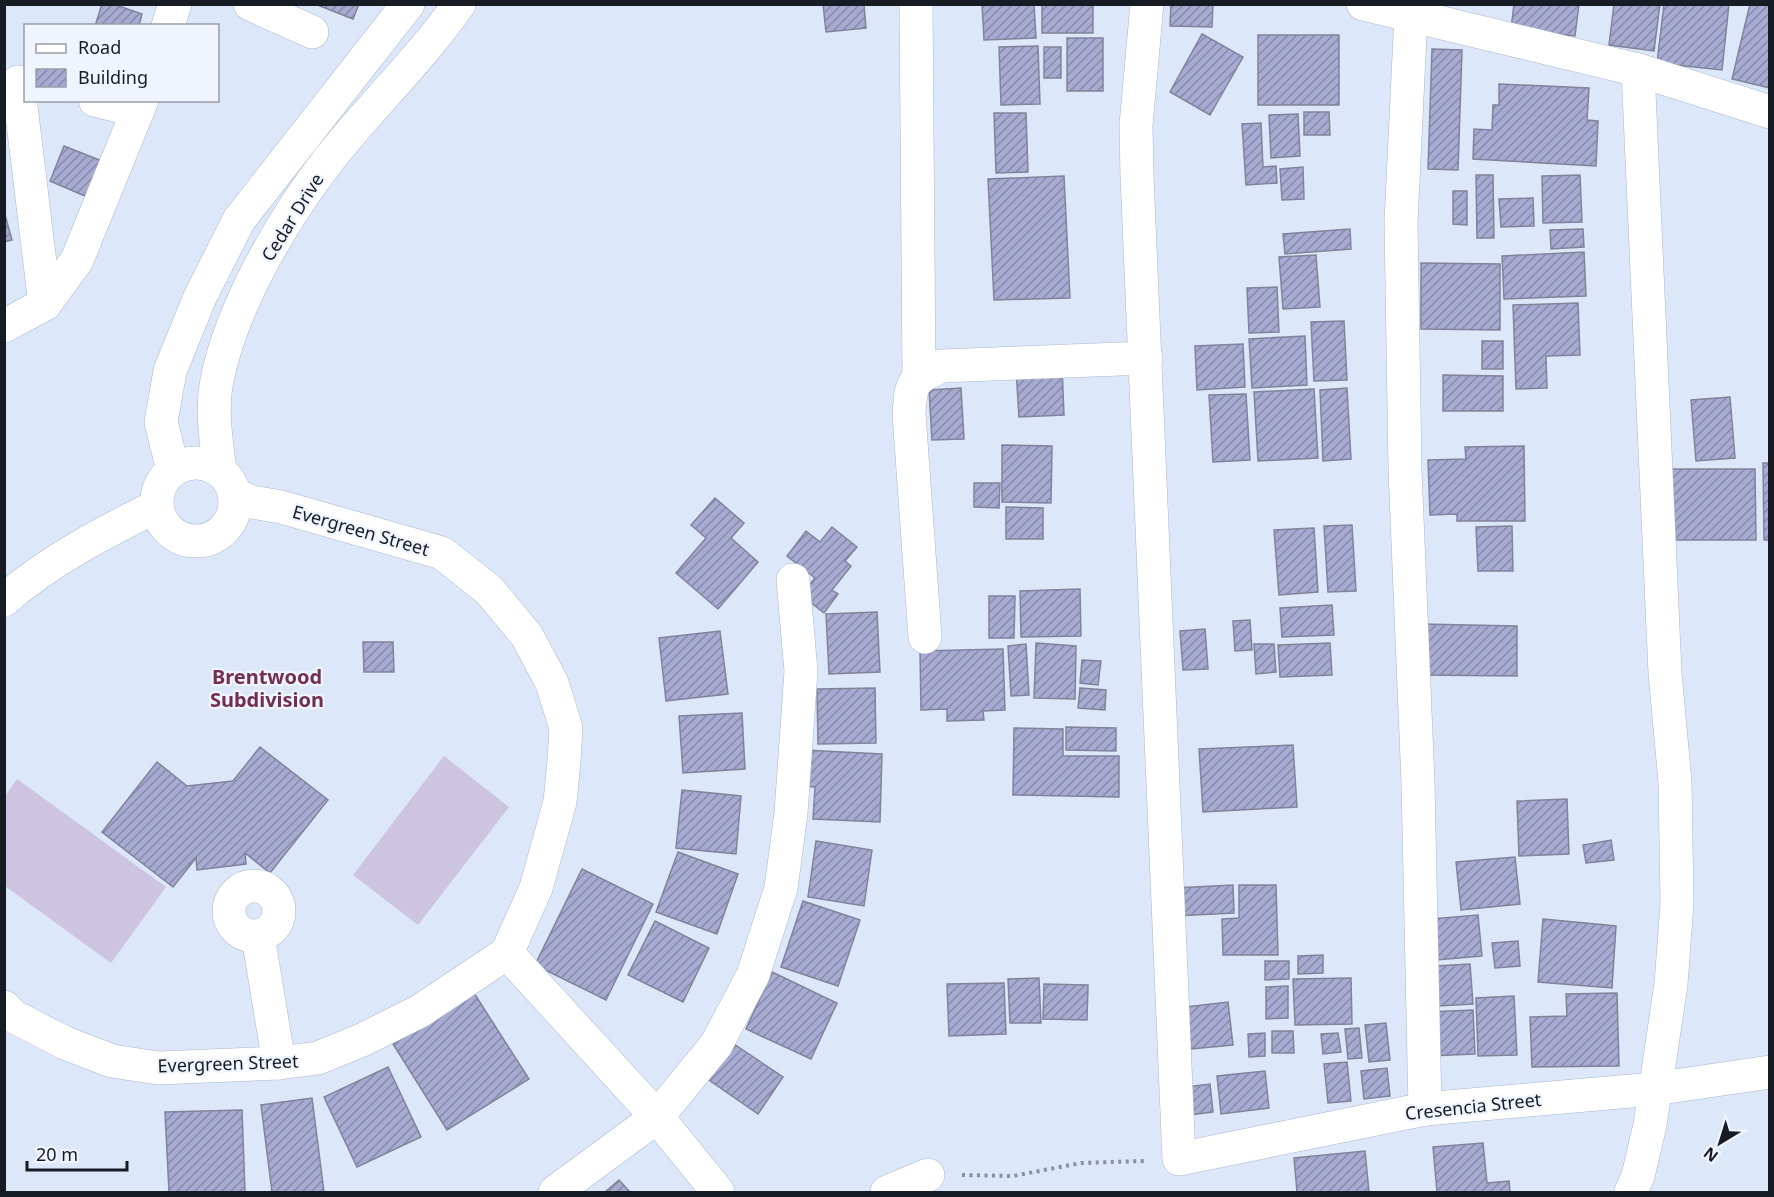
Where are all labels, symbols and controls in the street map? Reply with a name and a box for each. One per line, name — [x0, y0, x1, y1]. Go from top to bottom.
legend — [24, 24, 219, 102]
text: Road — [78, 35, 121, 59]
text: Building — [78, 65, 148, 89]
street label: Cedar Drive — [256, 169, 328, 265]
street label: Evergreen Street — [290, 499, 433, 561]
district label: Brentwood Subdivision — [210, 663, 324, 713]
street label: Evergreen Street — [157, 1049, 299, 1077]
street label: Cresencia Street — [1404, 1087, 1543, 1125]
north arrow — [1690, 1113, 1750, 1173]
scale bar — [27, 1134, 128, 1172]
text: 20 m — [36, 1142, 78, 1166]
text: N — [1699, 1142, 1723, 1167]

